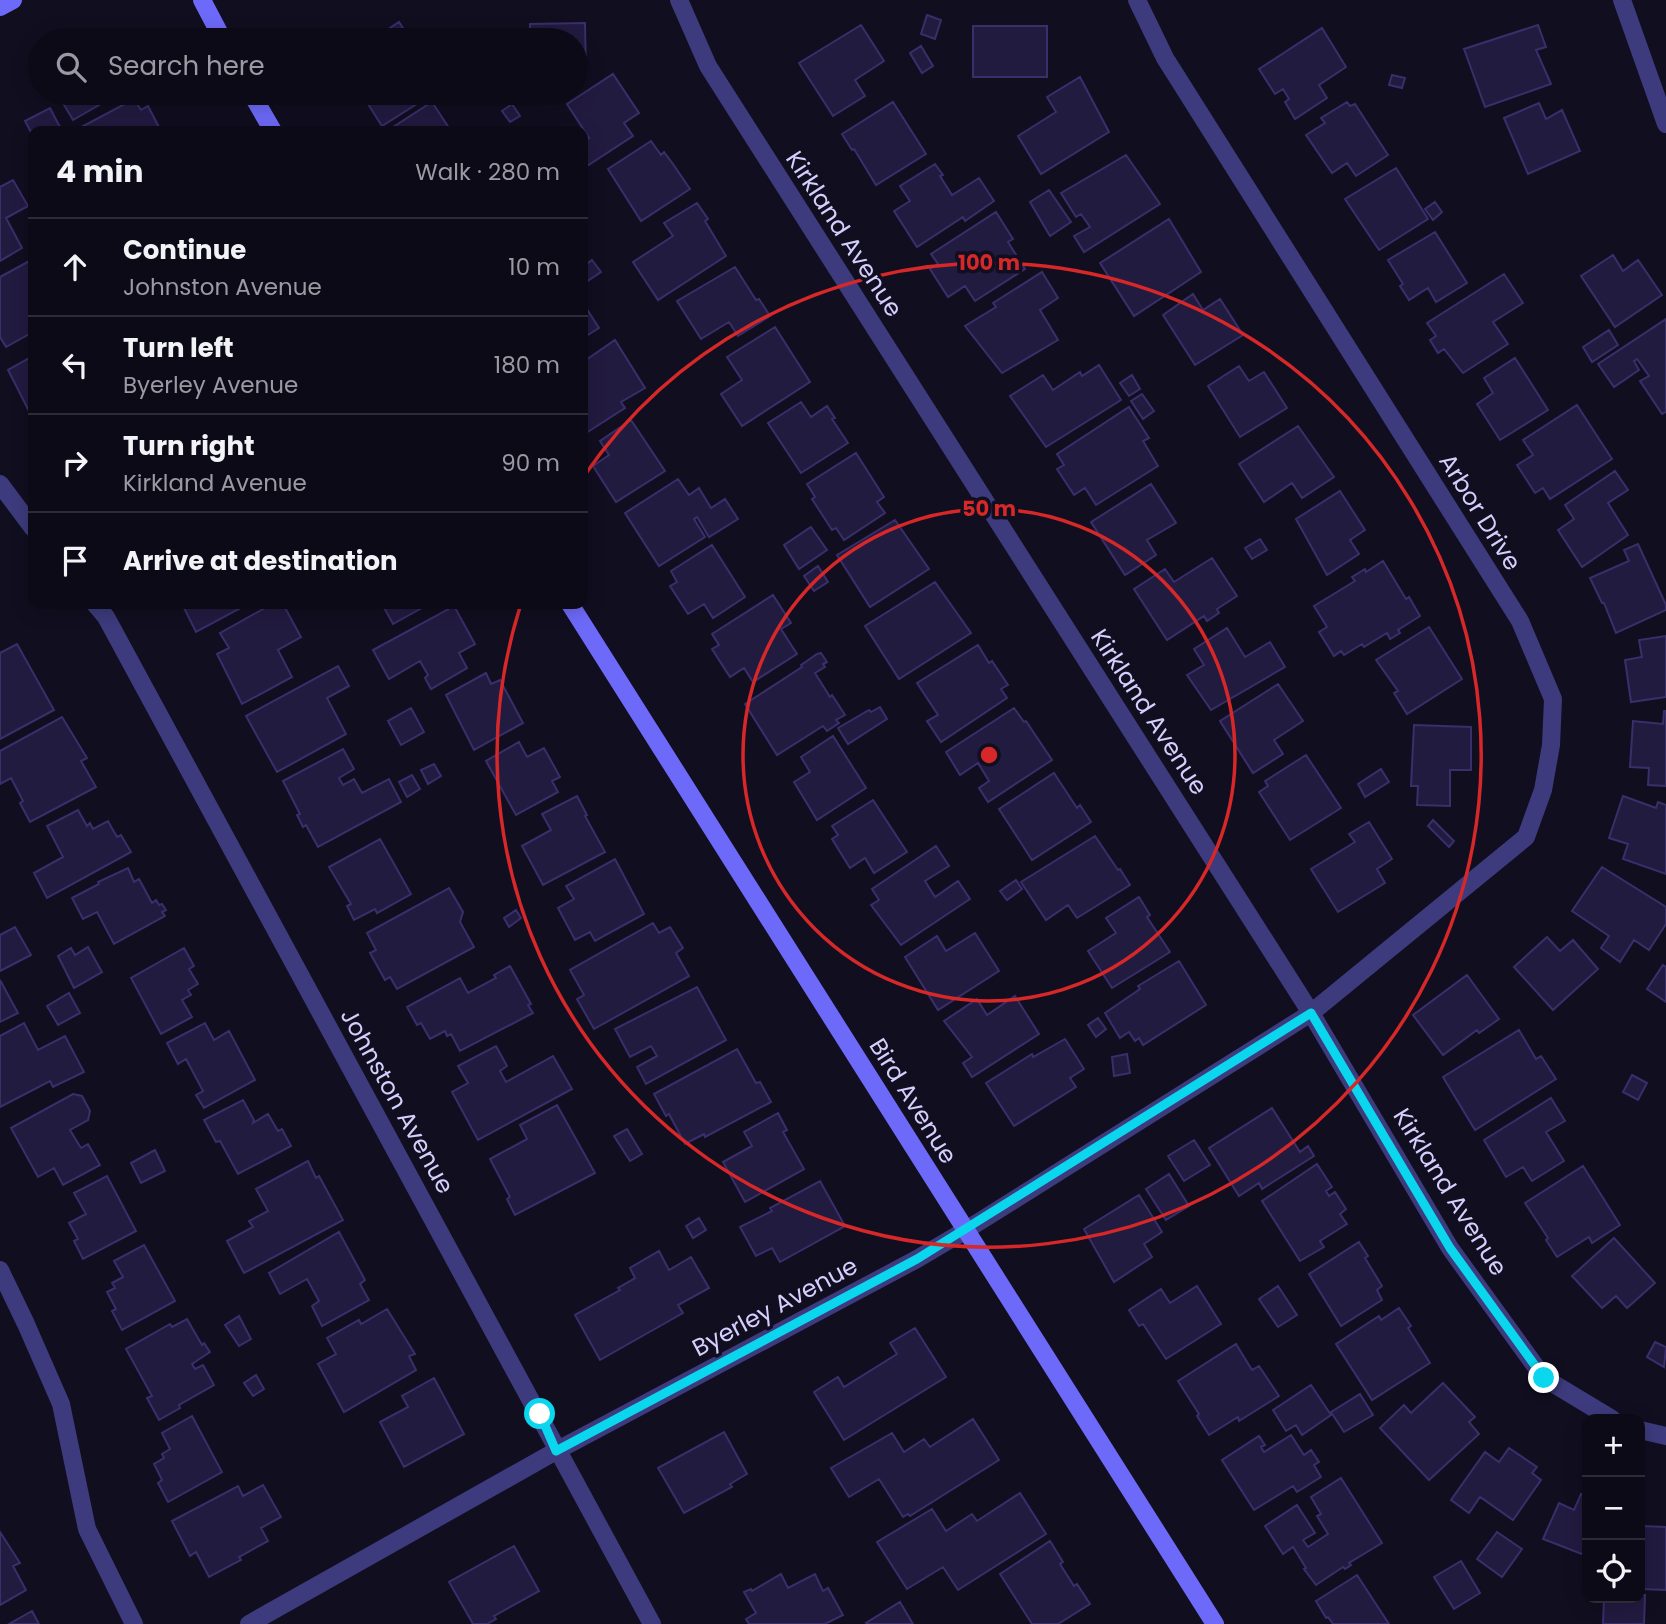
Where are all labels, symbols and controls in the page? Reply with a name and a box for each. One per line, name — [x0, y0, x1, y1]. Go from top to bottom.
search box — [28, 28, 588, 105]
icon: search — [52, 48, 90, 86]
text: Search here — [108, 48, 265, 84]
street label: Kirkland Avenue — [778, 144, 911, 323]
text: 4 min — [56, 150, 144, 193]
text: Walk · 280 m — [415, 156, 560, 188]
text: Continue — [123, 232, 246, 268]
icon: ahead — [56, 248, 94, 286]
text: 100 m — [958, 248, 1020, 277]
text: 10 m — [508, 251, 560, 283]
text: Johnston Avenue — [123, 271, 322, 303]
text: Turn left — [123, 330, 234, 366]
icon: left — [56, 346, 94, 384]
text: 180 m — [494, 349, 560, 381]
text: Byerley Avenue — [123, 369, 298, 401]
text: Turn right — [123, 428, 255, 464]
icon: right — [56, 444, 94, 482]
text: 90 m — [501, 447, 560, 479]
street label: Arbor Drive — [1431, 447, 1529, 577]
text: Kirkland Avenue — [123, 467, 307, 499]
text: 50 m — [962, 494, 1016, 523]
icon: arrive — [56, 542, 94, 580]
text: Arrive at destination — [123, 543, 398, 579]
street label: Kirkland Avenue — [1083, 622, 1216, 801]
centre of rings — [977, 743, 1001, 767]
street label: Johnston Avenue — [333, 1002, 462, 1199]
street label: Bird Avenue — [862, 1032, 965, 1170]
street label: Kirkland Avenue — [1386, 1102, 1515, 1282]
street label: Byerley Avenue — [686, 1249, 863, 1364]
route end — [1528, 1362, 1559, 1393]
route start — [524, 1398, 555, 1429]
map controls — [1582, 1414, 1645, 1603]
button: + — [1582, 1414, 1645, 1477]
button: − — [1582, 1477, 1645, 1540]
button: locate — [1582, 1540, 1645, 1603]

